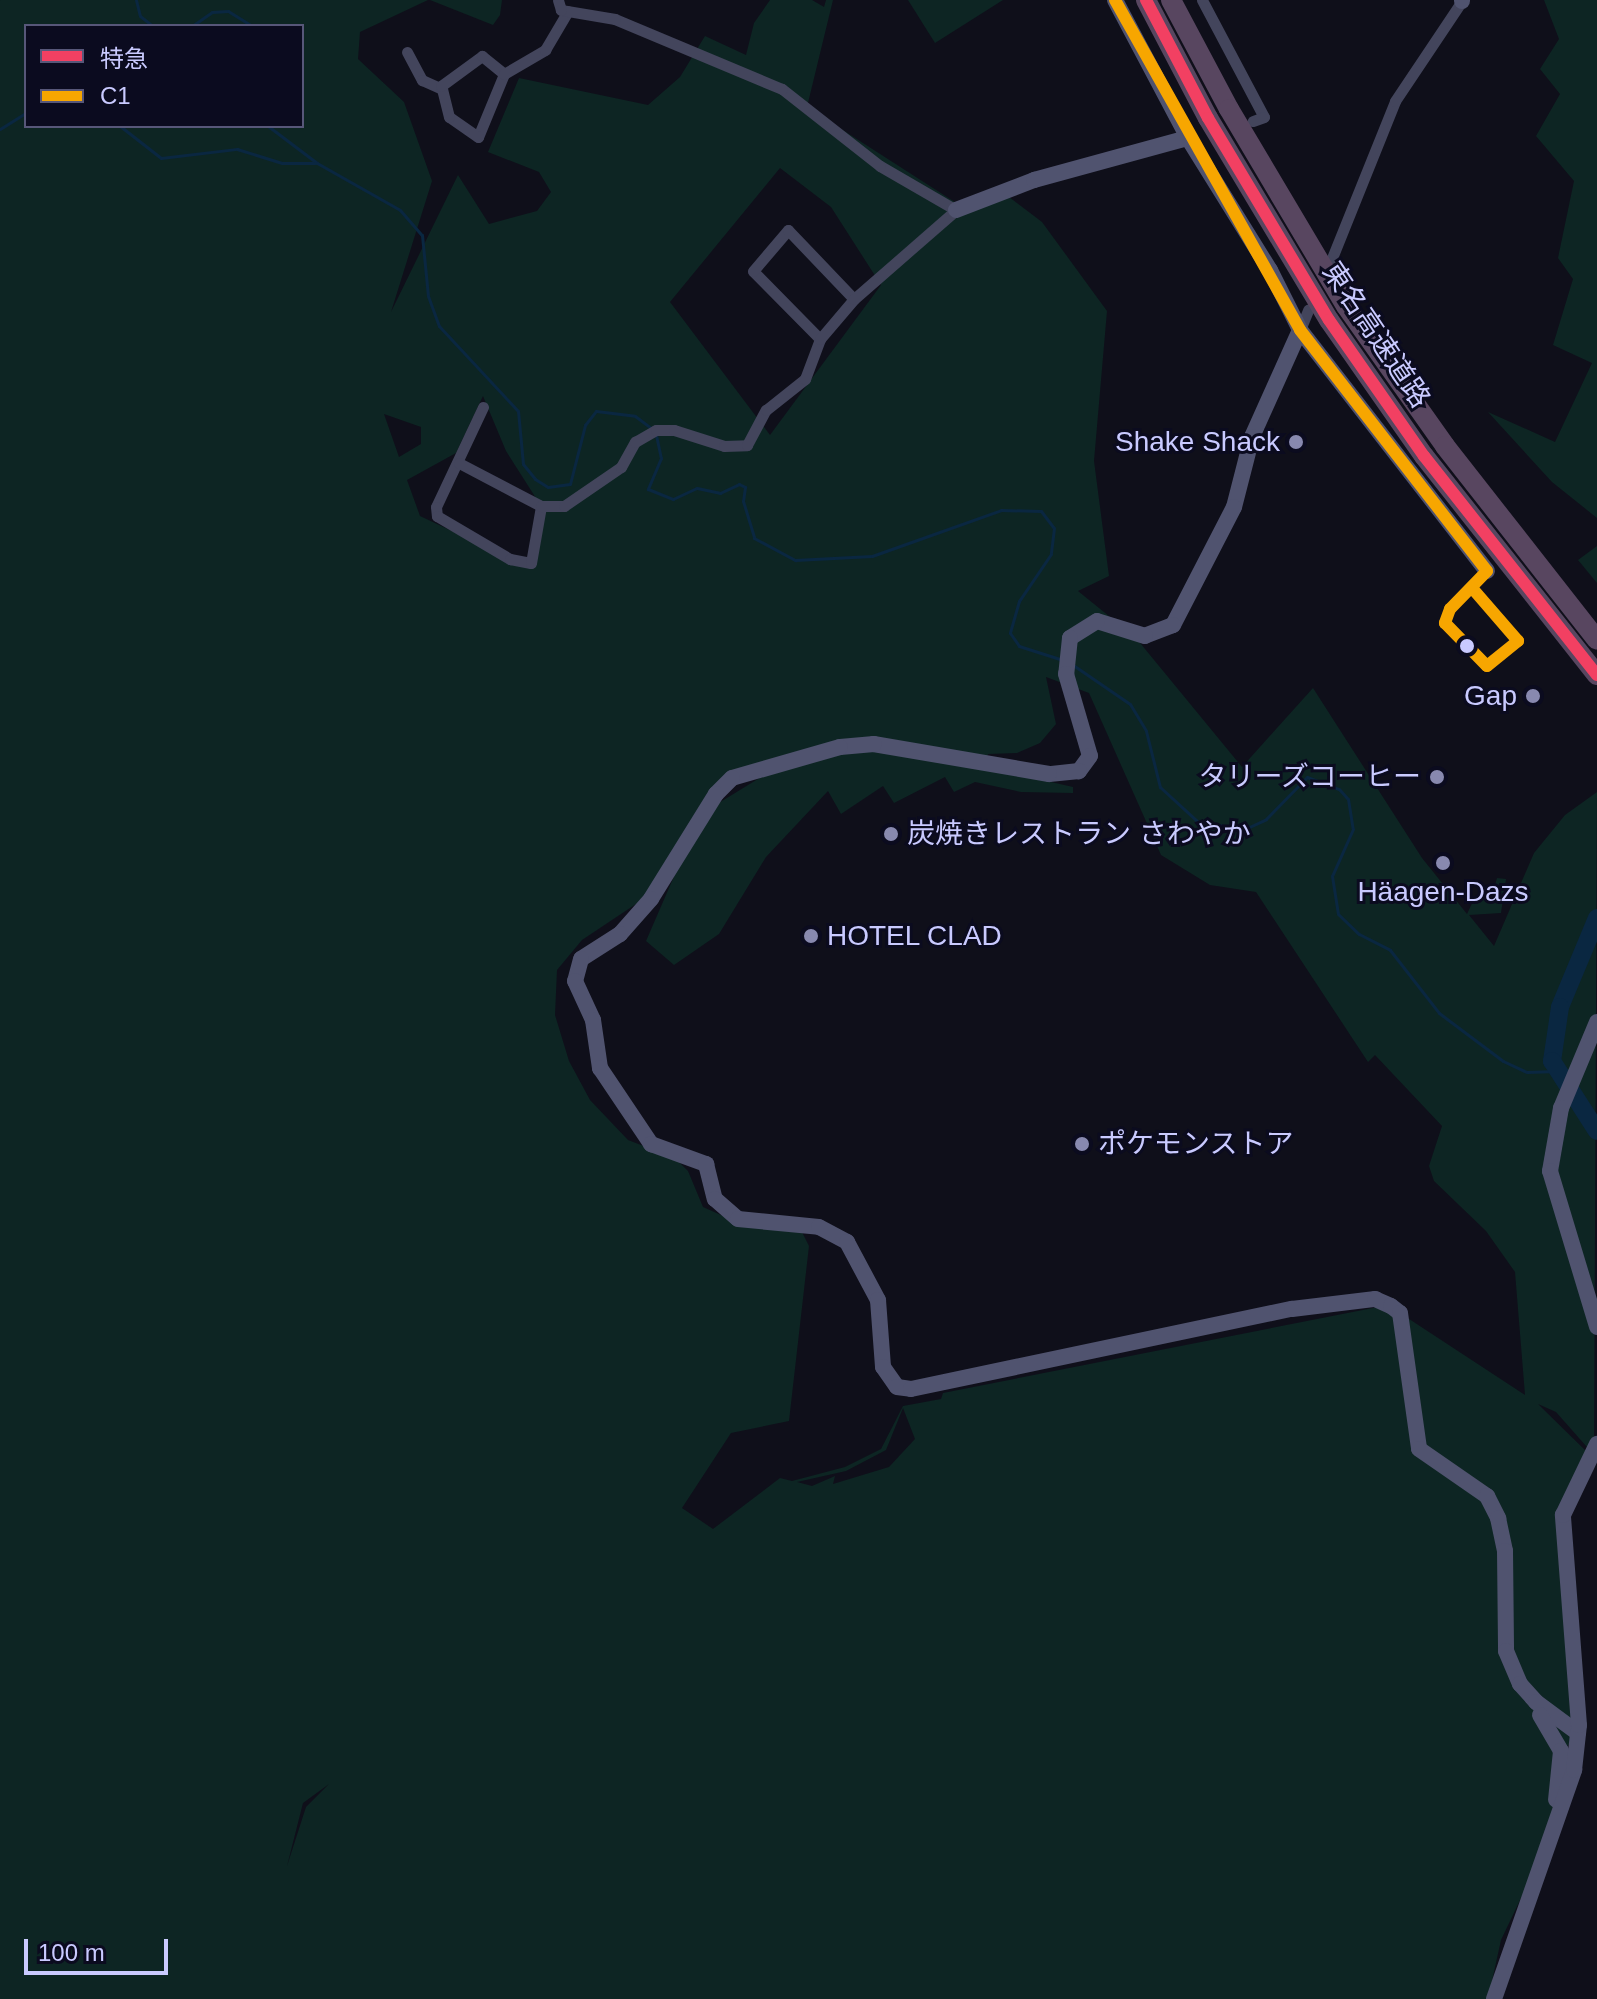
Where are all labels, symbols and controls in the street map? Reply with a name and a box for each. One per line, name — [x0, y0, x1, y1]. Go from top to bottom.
legend — [24, 24, 304, 128]
text: 特急 — [100, 45, 148, 72]
text: C1 — [100, 82, 131, 109]
street label: 東名高速道路 — [1315, 256, 1437, 414]
place label: Shake Shack — [1115, 425, 1280, 459]
marker: Shake Shack — [1287, 433, 1305, 451]
unlabelled marker — [1459, 638, 1475, 654]
place label: Gap — [1464, 679, 1517, 713]
marker: Gap — [1524, 687, 1542, 705]
place label: タリーズコーヒー — [1197, 760, 1421, 794]
marker: タリーズコーヒー — [1428, 768, 1446, 786]
place label: 炭焼きレストラン さわやか — [907, 817, 1251, 851]
marker: 炭焼きレストラン さわやか — [882, 825, 900, 843]
marker: Häagen-Dazs — [1434, 854, 1452, 872]
place label: Häagen-Dazs — [1357, 875, 1529, 909]
place label: HOTEL CLAD — [827, 919, 1003, 953]
marker: HOTEL CLAD — [802, 927, 820, 945]
place label: ポケモンストア — [1098, 1127, 1294, 1161]
marker: ポケモンストア — [1073, 1135, 1091, 1153]
scale bar — [28, 1923, 172, 1973]
text: 100 m — [38, 1939, 105, 1966]

